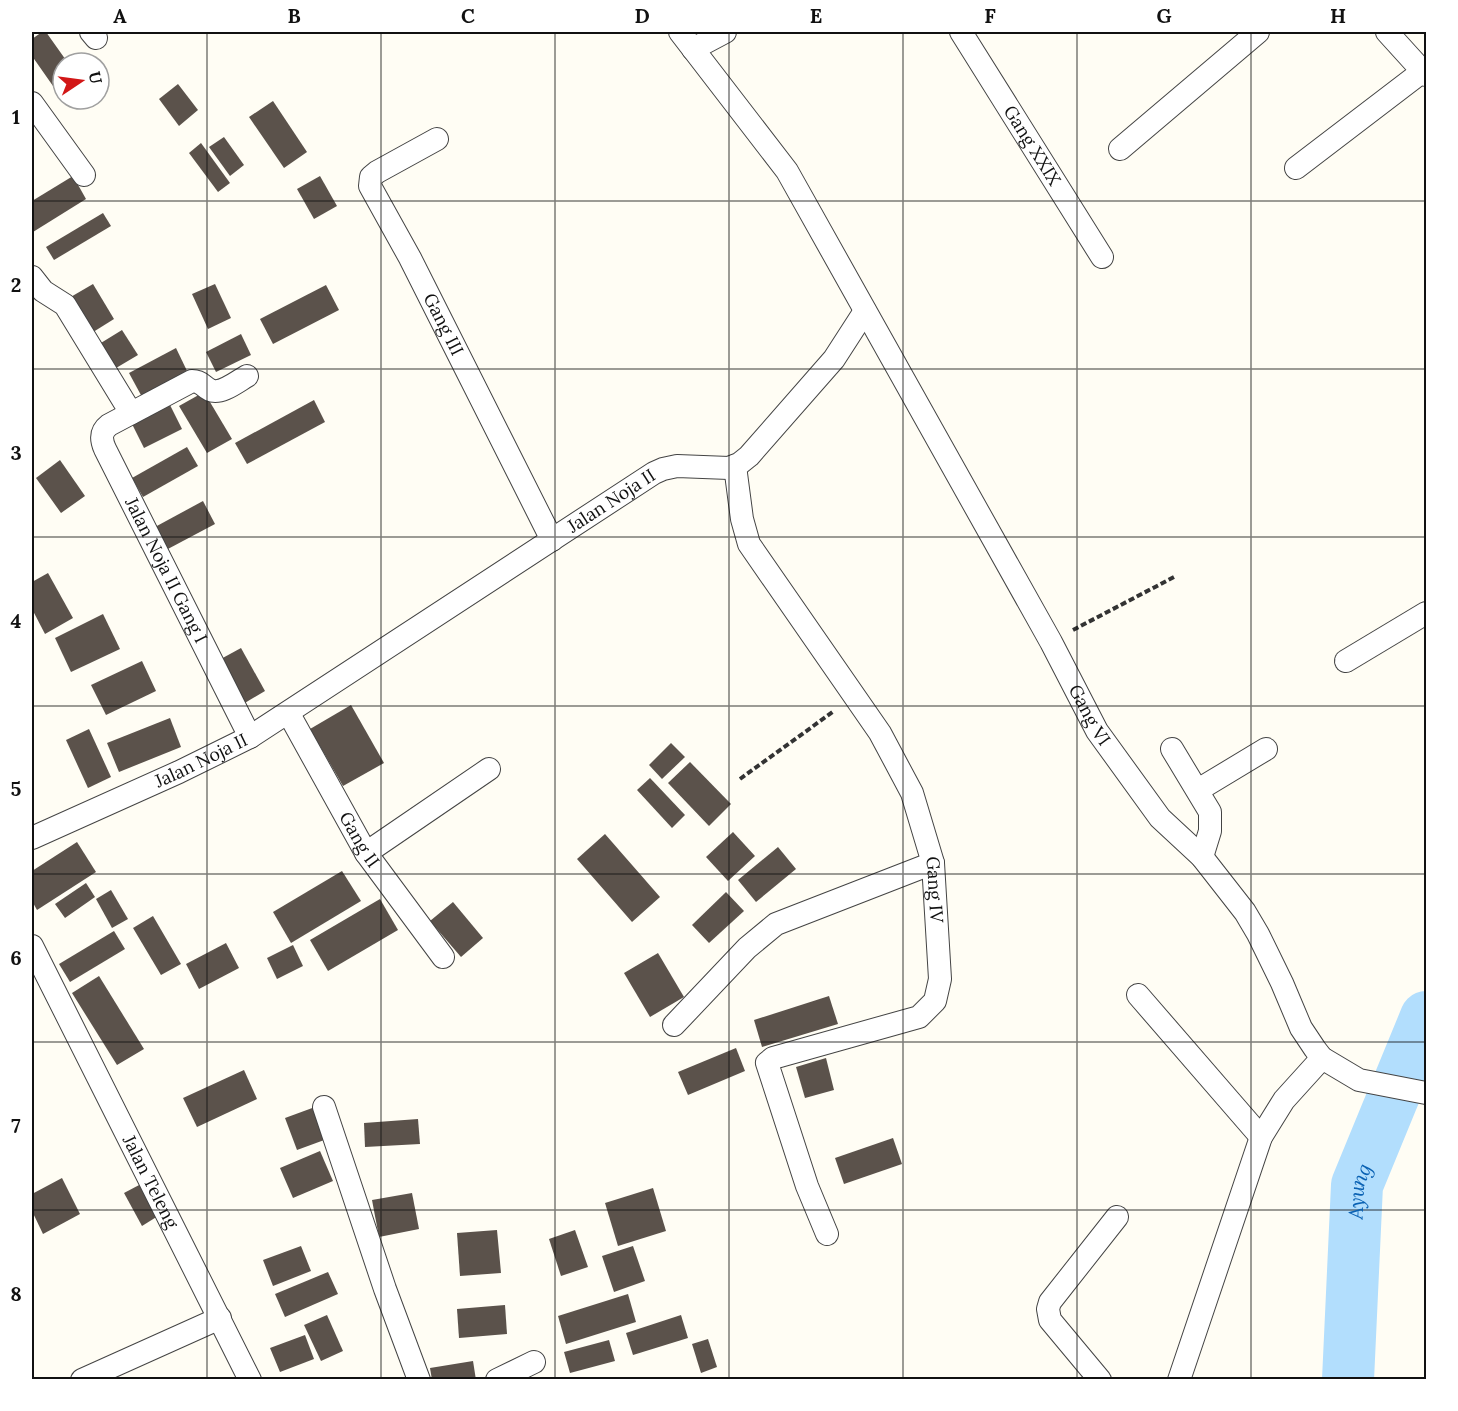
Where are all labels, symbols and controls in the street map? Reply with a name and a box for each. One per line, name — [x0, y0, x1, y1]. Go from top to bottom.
text: A — [113, 3, 127, 28]
text: B — [287, 3, 301, 28]
text: C — [461, 3, 475, 28]
text: D — [634, 3, 650, 28]
text: E — [810, 3, 822, 28]
text: F — [984, 3, 996, 28]
text: G — [1156, 3, 1172, 28]
text: H — [1330, 3, 1346, 28]
north arrow — [51, 51, 111, 111]
text: U — [85, 69, 107, 86]
street label: Gang XXIX — [999, 101, 1066, 190]
text: 1 — [12, 104, 20, 129]
text: 2 — [11, 272, 21, 297]
street label: Gang III — [419, 289, 469, 359]
text: 3 — [10, 440, 22, 465]
street label: Jalan Noja II — [562, 463, 659, 538]
street label: Jalan Noja II Gang I — [120, 493, 213, 647]
text: 4 — [11, 608, 22, 633]
street label: Gang VI — [1064, 680, 1116, 750]
street label: Jalan Noja II — [150, 728, 251, 793]
text: 5 — [11, 776, 22, 801]
street label: Gang II — [334, 808, 385, 872]
street label: Gang IV — [922, 856, 949, 925]
text: 6 — [10, 945, 22, 970]
text: 7 — [11, 1113, 21, 1138]
street label: Jalan Teleng — [117, 1130, 184, 1233]
water label: Ayung — [1342, 1160, 1377, 1221]
text: 8 — [10, 1281, 22, 1306]

